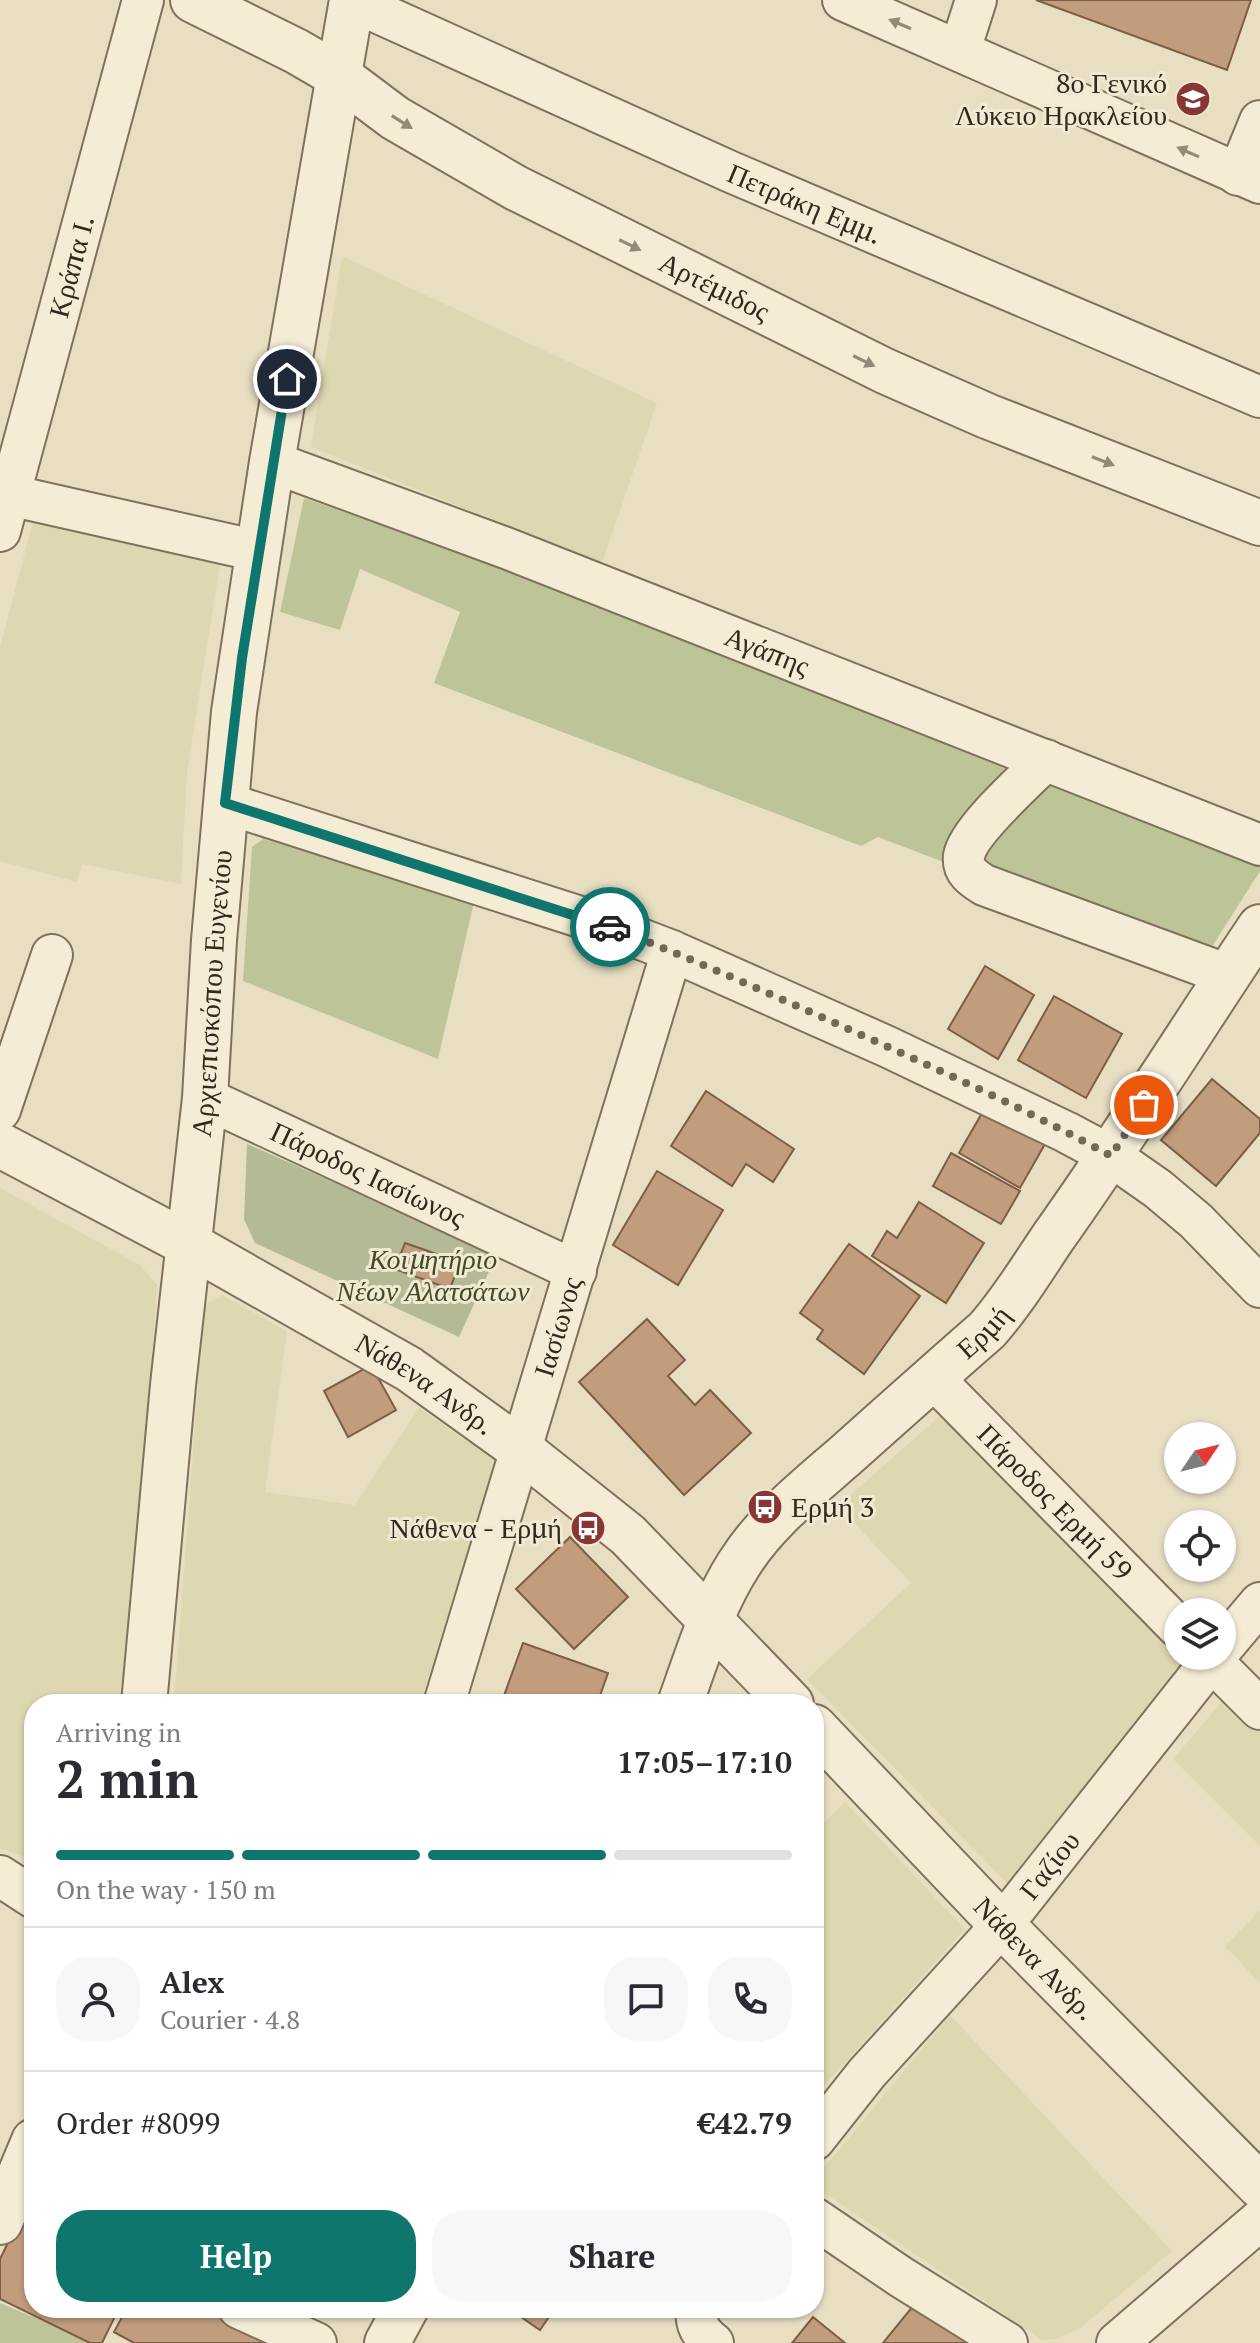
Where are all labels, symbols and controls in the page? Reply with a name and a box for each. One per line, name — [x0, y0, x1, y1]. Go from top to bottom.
one-way arrow — [888, 18, 912, 31]
place label: 8ο Γενικό Λύκειο Ηρακλείου — [955, 64, 1167, 133]
school or university icon: 8ο Γενικό Λύκειο Ηρακλείου — [1174, 80, 1212, 118]
one-way arrow — [391, 114, 413, 128]
one-way arrow — [1177, 146, 1200, 159]
street label: Πετράκη Εμμ. — [722, 154, 888, 252]
street label: Κράπα Ι. — [39, 211, 102, 322]
one-way arrow — [619, 239, 642, 252]
street label: Αρτέμιδος — [653, 243, 776, 329]
pin — [253, 345, 321, 413]
one-way arrow — [852, 354, 875, 367]
icon: home — [265, 357, 309, 401]
one-way arrow — [1091, 455, 1115, 468]
street label: Αγάπης — [719, 617, 815, 684]
street label: Αρχιεπισκόπου Ευγενίου — [182, 848, 240, 1139]
courier — [570, 887, 650, 967]
icon: car — [588, 905, 632, 949]
pin — [1110, 1071, 1178, 1139]
icon: bag — [1122, 1083, 1166, 1127]
street label: Πάροδος Ιασίωνος — [265, 1112, 472, 1235]
park label: Κοιμητήριο Νέων Αλατσάτων — [335, 1240, 530, 1309]
street label: Ιασίωνος — [524, 1272, 590, 1381]
street label: Ερμή — [948, 1298, 1018, 1367]
street label: Νάθενα Ανδρ. — [349, 1324, 503, 1443]
street label: Πάροδος Ερμή 59 — [970, 1415, 1141, 1588]
north arrow — [1164, 1422, 1236, 1494]
map controls — [1164, 1422, 1236, 1670]
bus stop icon: Ερμή 3 — [746, 1488, 784, 1526]
place label: Ερμή 3 — [791, 1488, 875, 1525]
place label: Νάθενα - Ερμή — [390, 1509, 562, 1546]
bus stop icon: Νάθενα - Ερμή — [569, 1509, 607, 1547]
button: locate — [1164, 1510, 1236, 1582]
button: layers — [1164, 1598, 1236, 1670]
text: Arriving in — [56, 1715, 181, 1749]
text: 17:05–17:10 — [617, 1742, 792, 1782]
text: 2 min — [56, 1744, 198, 1813]
street label: Γαζίου — [1010, 1823, 1088, 1907]
text: On the way · 150 m — [56, 1872, 276, 1906]
street label: Νάθενα Ανδρ. — [966, 1888, 1105, 2028]
button: person — [56, 1957, 140, 2041]
button: chat — [604, 1957, 688, 2041]
button: phone — [708, 1957, 792, 2041]
text: Alex — [160, 1962, 224, 2002]
text: Courier · 4.8 — [160, 2002, 300, 2036]
text: Order #8099 — [56, 2103, 220, 2143]
text: €42.79 — [698, 2103, 792, 2143]
button: Help — [56, 2210, 416, 2302]
button: Share — [432, 2210, 792, 2302]

